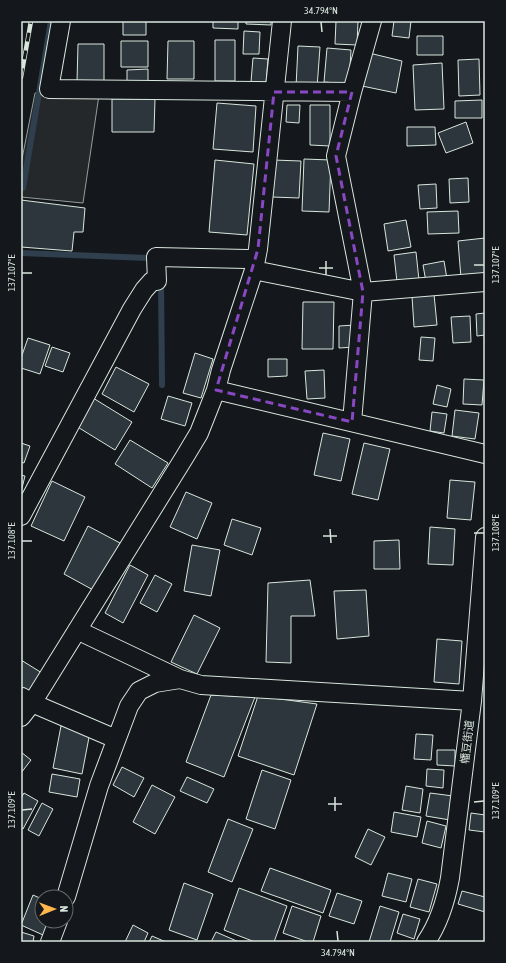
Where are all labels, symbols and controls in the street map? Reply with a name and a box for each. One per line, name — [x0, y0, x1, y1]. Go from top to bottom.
text: 34.794°N — [304, 5, 338, 16]
text: 137.107°E — [490, 246, 501, 284]
text: 137.107°E — [6, 254, 17, 292]
text: 137.108°E — [490, 514, 501, 552]
text: 137.108°E — [6, 522, 17, 560]
street label: 幡豆街道 — [458, 719, 476, 765]
text: 137.109°E — [490, 782, 501, 820]
text: 137.109°E — [6, 791, 17, 829]
north arrow — [34, 889, 74, 929]
text: N — [58, 905, 70, 912]
text: 34.794°N — [321, 947, 355, 958]

